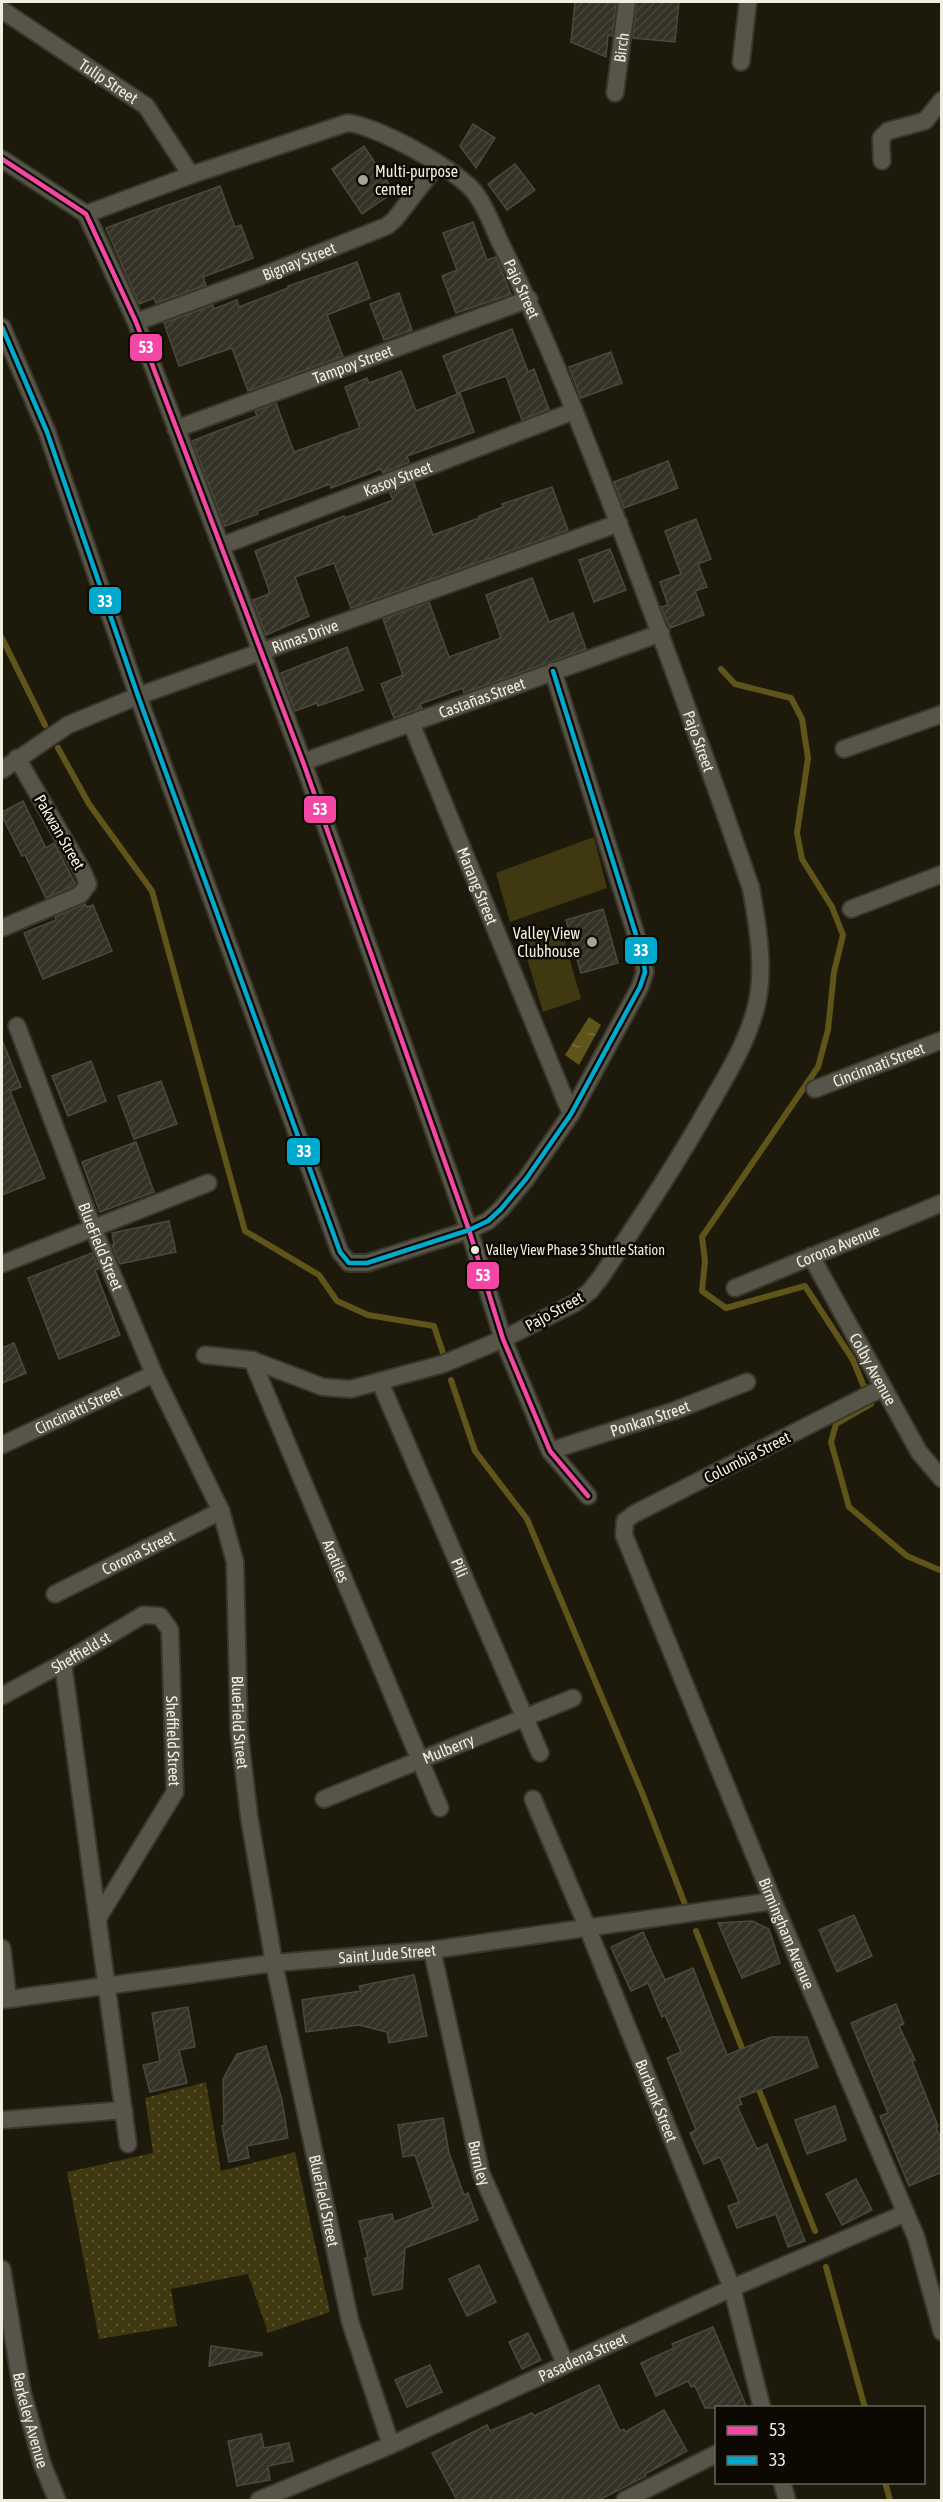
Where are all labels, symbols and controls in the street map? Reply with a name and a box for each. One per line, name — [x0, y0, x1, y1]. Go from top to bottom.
street label: Birch — [610, 31, 632, 63]
street label: Tulip Street — [76, 55, 142, 107]
place label: Multi-purpose center — [375, 162, 458, 198]
marker: Multi-purpose center — [356, 173, 370, 187]
street label: Bignay Street — [260, 238, 339, 284]
street label: Pajo Street — [501, 256, 544, 322]
line badge: 53 — [129, 333, 163, 362]
text: 53 — [138, 338, 154, 356]
street label: Tampoy Street — [310, 341, 395, 387]
street label: Kasoy Street — [361, 457, 435, 500]
line badge: 33 — [88, 586, 122, 615]
text: 33 — [97, 592, 113, 610]
street label: Rimas Drive — [269, 616, 341, 656]
street label: Castañas Street — [436, 674, 528, 721]
street label: Pajo Street — [680, 708, 718, 774]
street label: Pakwan Street — [31, 791, 89, 873]
line badge: 53 — [303, 795, 337, 824]
text: 53 — [312, 800, 328, 818]
street label: Marang Street — [454, 845, 502, 928]
place label: Valley View Clubhouse — [513, 924, 580, 960]
marker: Valley View Clubhouse — [585, 935, 599, 949]
line badge: 33 — [624, 936, 658, 965]
text: 33 — [633, 941, 649, 959]
street label: Cincinnati Street — [830, 1039, 927, 1090]
line badge: 33 — [286, 1137, 321, 1166]
text: 33 — [296, 1142, 312, 1160]
street label: BlueField Street — [75, 1200, 127, 1293]
street label: Corona Avenue — [793, 1221, 882, 1271]
place label: Valley View Phase 3 Shuttle Station — [486, 1242, 665, 1258]
marker: Valley View Phase 3 Shuttle Station — [469, 1244, 481, 1256]
line badge: 53 — [466, 1261, 500, 1290]
text: 53 — [475, 1266, 491, 1284]
street label: Pajo Street — [522, 1288, 587, 1335]
street label: Colby Avenue — [846, 1330, 900, 1408]
street label: Cincinatti Street — [32, 1381, 125, 1437]
street label: Ponkan Street — [608, 1396, 692, 1440]
street label: Columbia Street — [701, 1427, 793, 1486]
street label: Corona Street — [99, 1526, 178, 1578]
street label: Aratiles — [319, 1537, 353, 1586]
street label: Pili — [448, 1555, 472, 1580]
street label: Sheffield st — [48, 1628, 114, 1677]
street label: BlueField Street — [229, 1676, 253, 1770]
street label: Sheffield Street — [163, 1696, 184, 1787]
street label: Mulberry — [420, 1730, 477, 1767]
street label: Birmingham Avenue — [755, 1875, 818, 1992]
street label: Saint Jude Street — [338, 1941, 437, 1967]
street label: Burbank Street — [632, 2057, 682, 2145]
street label: Burnley — [465, 2139, 494, 2189]
street label: BlueField Street — [306, 2153, 343, 2248]
street label: Pasadena Street — [536, 2328, 630, 2385]
street label: Berkeley Avenue — [10, 2371, 52, 2471]
legend — [715, 2406, 925, 2484]
text: 53 — [769, 2419, 786, 2440]
text: 33 — [769, 2449, 786, 2470]

